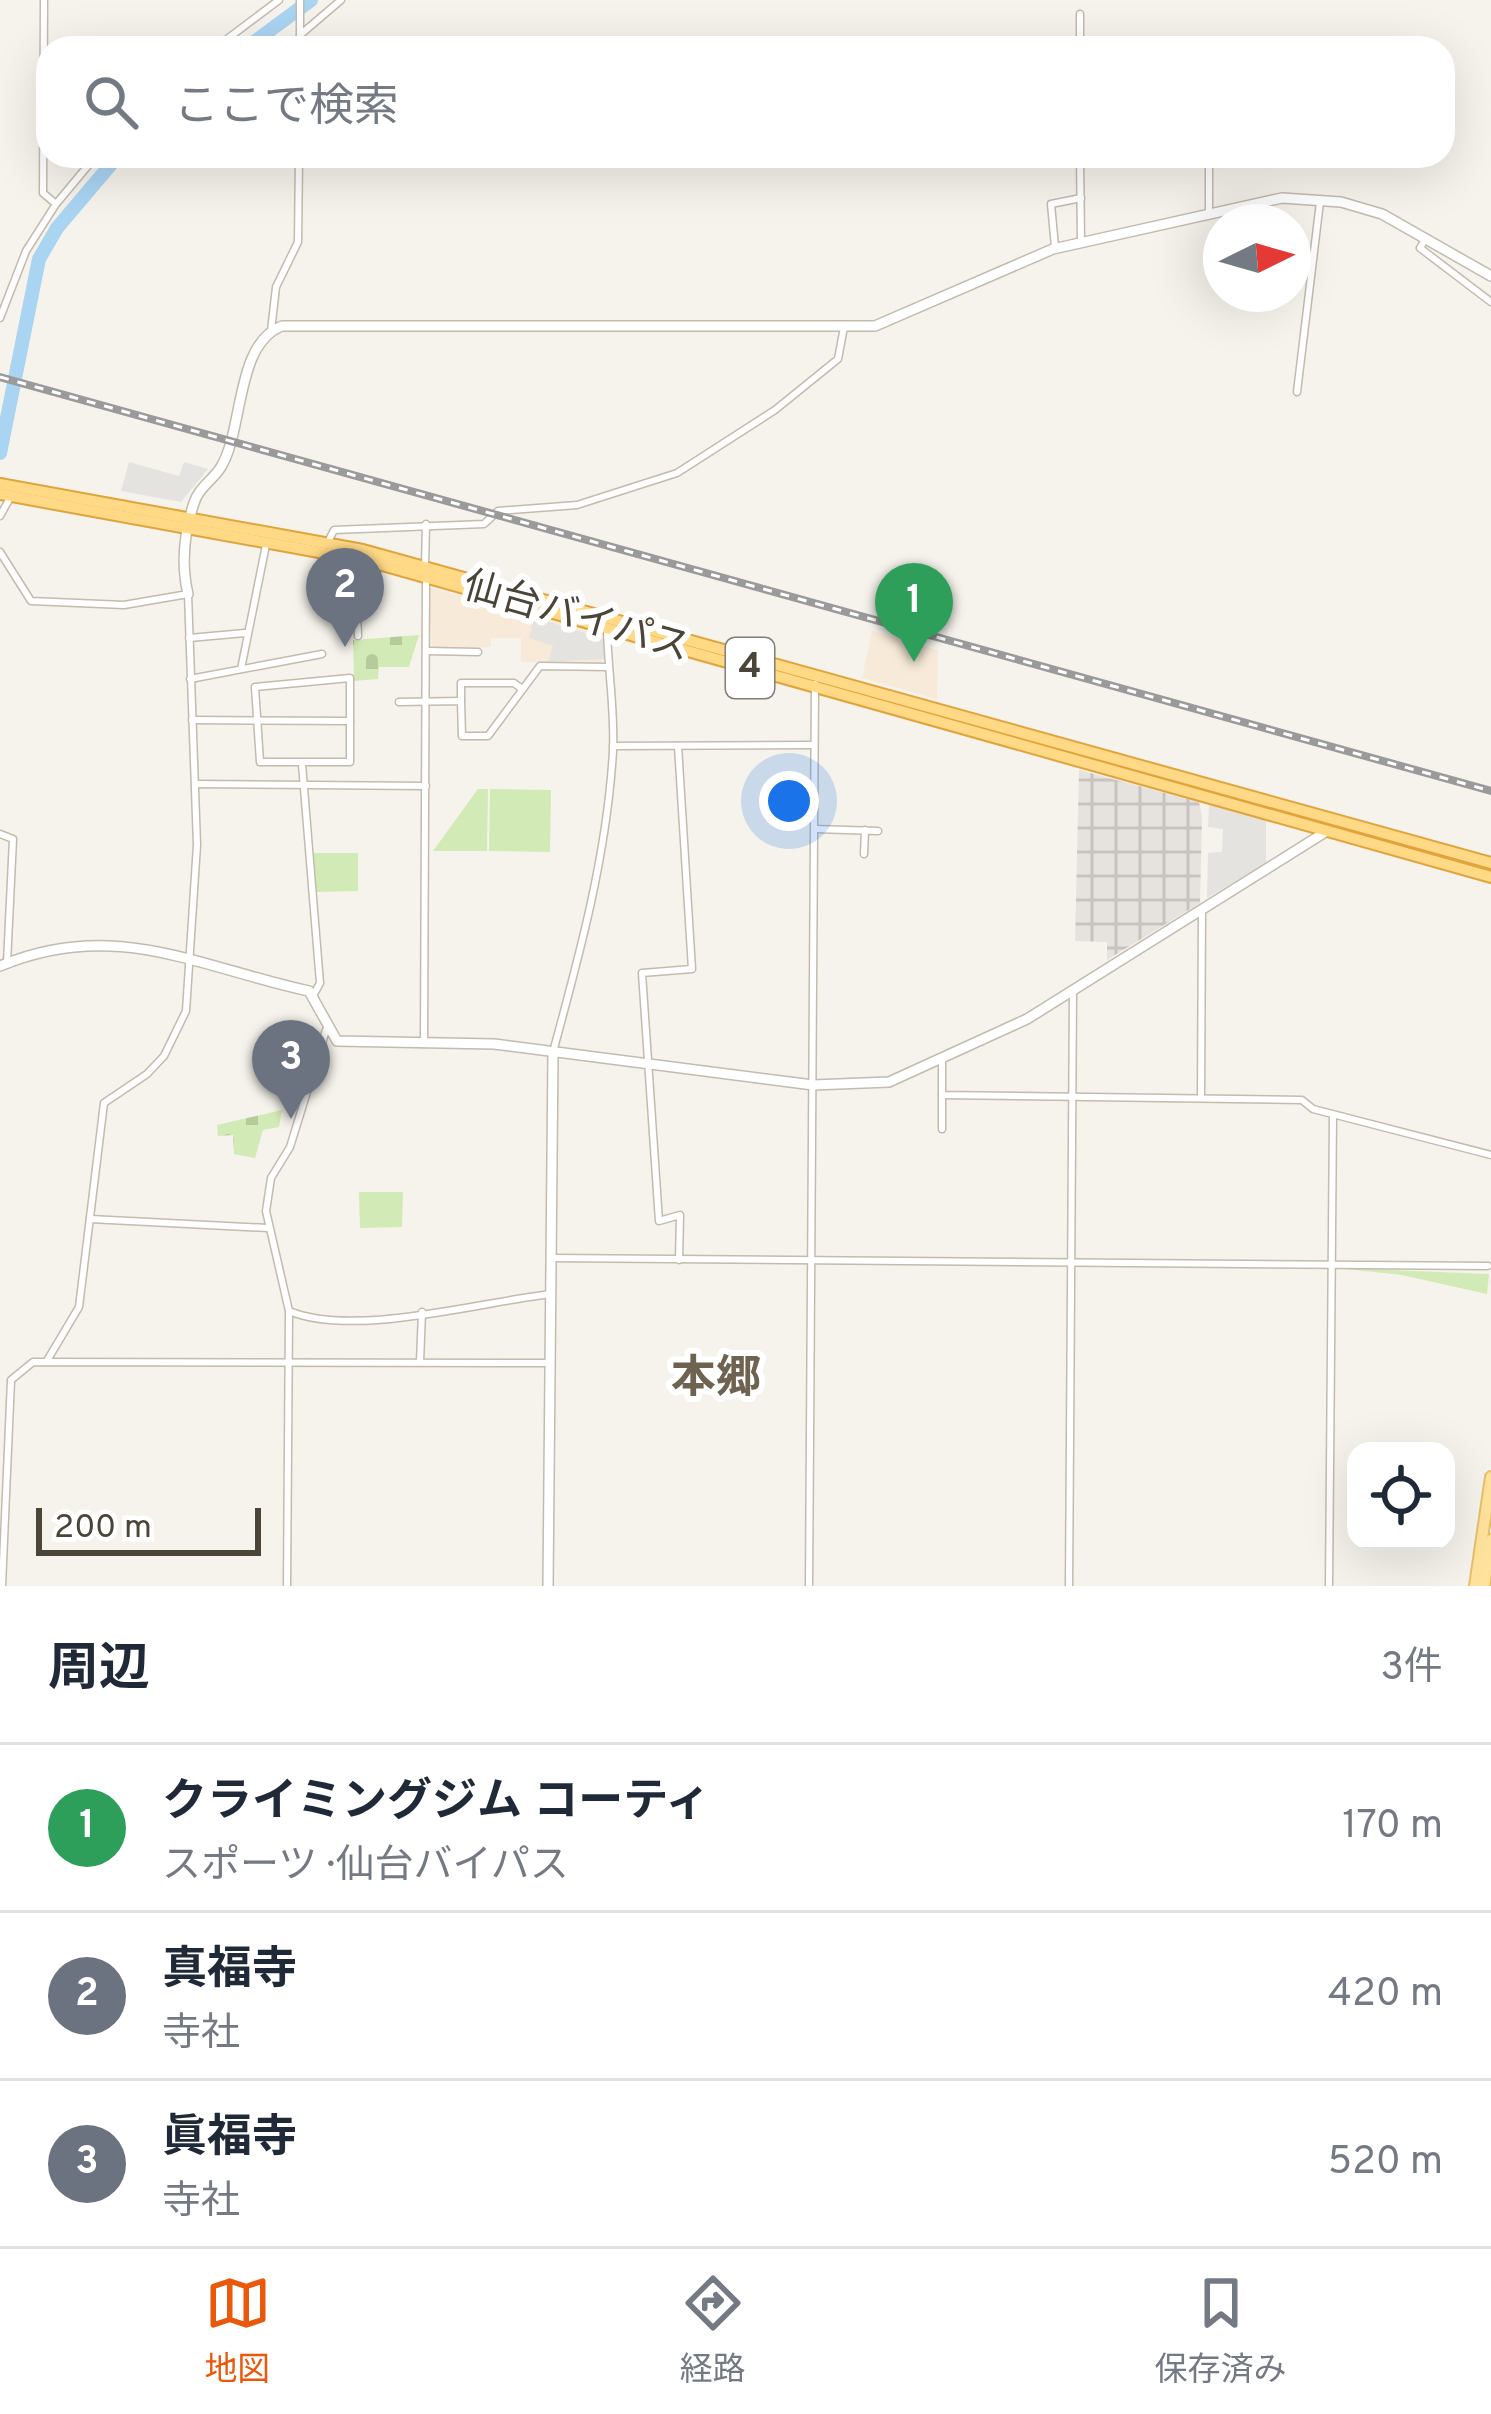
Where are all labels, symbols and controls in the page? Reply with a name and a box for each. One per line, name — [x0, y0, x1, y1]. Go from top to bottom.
search box — [36, 36, 1455, 168]
icon: search — [78, 69, 144, 135]
text: ここで検索 — [174, 80, 399, 137]
north arrow — [1203, 204, 1311, 312]
pin: 2 — [306, 548, 384, 647]
street label: 仙台バイパス — [457, 563, 695, 675]
pin: 1 — [875, 563, 953, 662]
road number: 4 — [726, 638, 774, 698]
your location — [759, 771, 819, 831]
pin: 3 — [252, 1020, 330, 1119]
district label: 本郷 — [671, 1352, 761, 1409]
map controls — [1347, 1442, 1455, 1550]
button: locate — [1347, 1442, 1455, 1550]
scale bar — [36, 1502, 261, 1555]
text: 200 m — [54, 1508, 152, 1550]
text: 周辺 — [48, 1639, 150, 1704]
text: 3件 — [1381, 1645, 1443, 1694]
text: クライミングジム コーティ — [162, 1775, 711, 1832]
text: 1 — [79, 1803, 95, 1852]
text: 170 m — [1342, 1803, 1443, 1852]
text: スポーツ · 仙台バイパス — [162, 1843, 569, 1892]
text: 真福寺 — [162, 1943, 297, 2000]
text: 2 — [75, 1971, 99, 2020]
text: 420 m — [1328, 1971, 1443, 2020]
text: 寺社 — [162, 2011, 240, 2060]
text: 眞福寺 — [162, 2111, 297, 2168]
text: 3 — [75, 2139, 99, 2188]
text: 520 m — [1328, 2139, 1443, 2188]
text: 寺社 — [162, 2179, 240, 2228]
tab: 地図 — [205, 2270, 271, 2393]
tab: 経路 — [680, 2270, 746, 2393]
tab: 保存済み — [1155, 2270, 1287, 2393]

